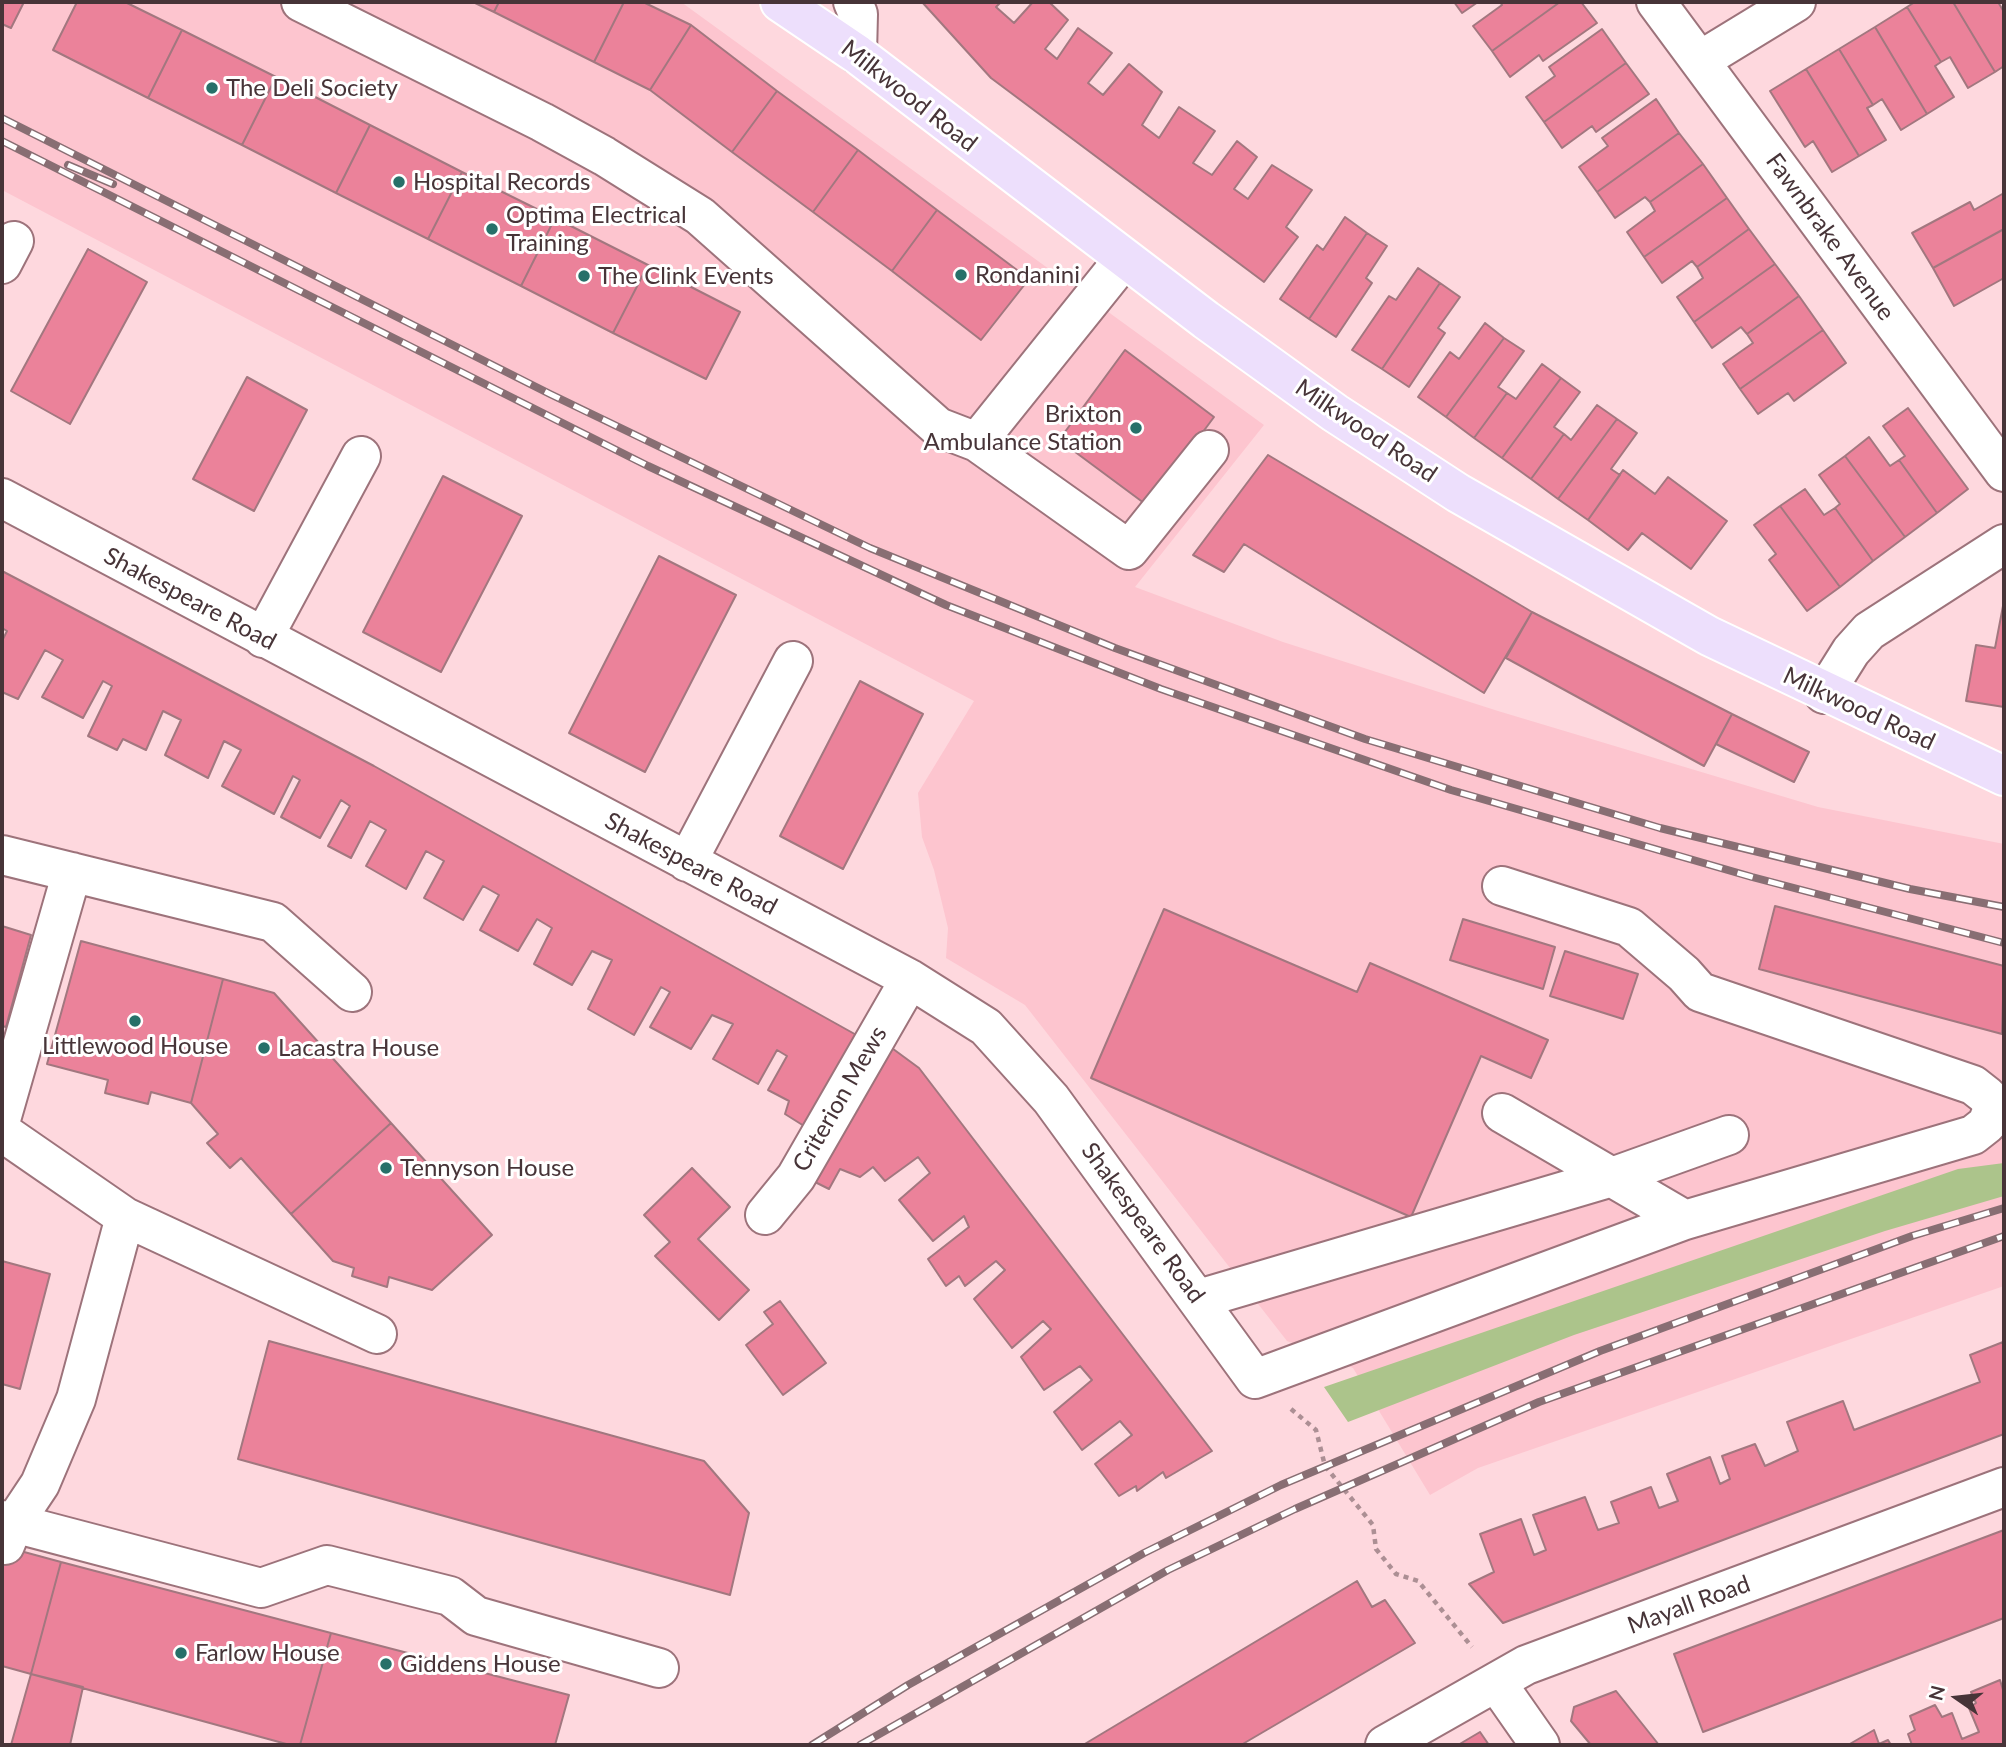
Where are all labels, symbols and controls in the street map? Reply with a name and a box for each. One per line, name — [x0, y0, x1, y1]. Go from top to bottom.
street label: Milkwood Road — [835, 34, 983, 158]
place label: The Deli Society — [226, 74, 398, 102]
marker: The Deli Society — [204, 80, 220, 96]
street label: Fawnbrake Avenue — [1760, 148, 1900, 326]
place label: Hospital Records — [413, 168, 590, 196]
marker: Hospital Records — [391, 174, 407, 190]
place label: Optima Electrical Training — [506, 201, 687, 257]
marker: Optima Electrical Training — [484, 221, 500, 237]
place label: Rondanini — [975, 261, 1080, 289]
place label: The Clink Events — [598, 262, 774, 290]
marker: Rondanini — [953, 267, 969, 283]
marker: The Clink Events — [576, 268, 592, 284]
street label: Milkwood Road — [1290, 373, 1442, 489]
place label: Brixton Ambulance Station — [924, 400, 1122, 456]
marker: Brixton Ambulance Station — [1128, 420, 1144, 436]
street label: Shakespeare Road — [99, 541, 281, 657]
street label: Milkwood Road — [1778, 661, 1940, 757]
street label: Shakespeare Road — [600, 806, 782, 922]
marker: Littlewood House — [127, 1013, 143, 1029]
street label: Criterion Mews — [787, 1021, 893, 1177]
place label: Littlewood House — [42, 1032, 228, 1060]
place label: Lacastra House — [278, 1034, 439, 1062]
marker: Lacastra House — [256, 1040, 272, 1056]
street label: Shakespeare Road — [1075, 1137, 1211, 1309]
place label: Tennyson House — [400, 1154, 574, 1182]
marker: Tennyson House — [378, 1160, 394, 1176]
street label: Mayall Road — [1624, 1570, 1754, 1640]
place label: Farlow House — [195, 1639, 340, 1667]
marker: Farlow House — [173, 1645, 189, 1661]
place label: Giddens House — [400, 1650, 561, 1678]
marker: Giddens House — [378, 1656, 394, 1672]
north arrow — [1922, 1663, 1992, 1733]
text: N — [1923, 1683, 1949, 1703]

